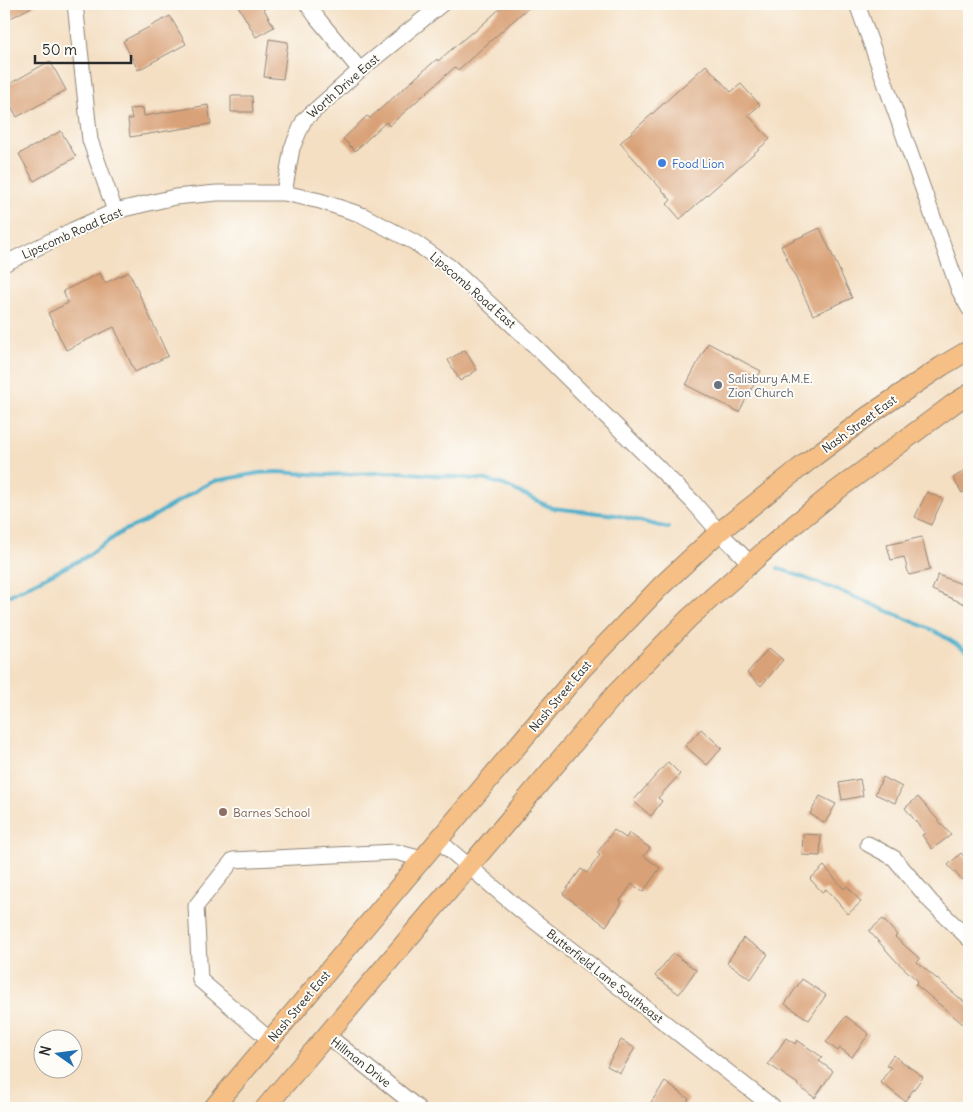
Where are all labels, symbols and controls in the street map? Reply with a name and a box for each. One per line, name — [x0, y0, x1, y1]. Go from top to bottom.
scale bar — [35, 32, 131, 64]
text: 50 m — [42, 40, 77, 59]
street label: Worth Drive East — [304, 51, 382, 121]
place label: Food Lion — [672, 156, 725, 171]
marker: Food Lion — [656, 157, 668, 169]
street label: Lipscomb Road East — [19, 204, 125, 262]
street label: Lipscomb Road East — [427, 249, 519, 331]
place label: Salisbury A.M.E. Zion Church — [728, 371, 813, 400]
marker: Salisbury A.M.E. Zion Church — [712, 379, 724, 391]
street label: Nash Street East — [819, 392, 899, 456]
street label: Nash Street East — [526, 657, 594, 735]
place label: Barnes School — [233, 805, 310, 820]
marker: Barnes School — [217, 806, 229, 818]
street label: Butterfield Lane Southeast — [544, 926, 666, 1026]
street label: Nash Street East — [265, 967, 333, 1045]
north arrow — [32, 1030, 82, 1080]
street label: Hillman Drive — [328, 1034, 394, 1090]
text: N — [35, 1044, 55, 1058]

